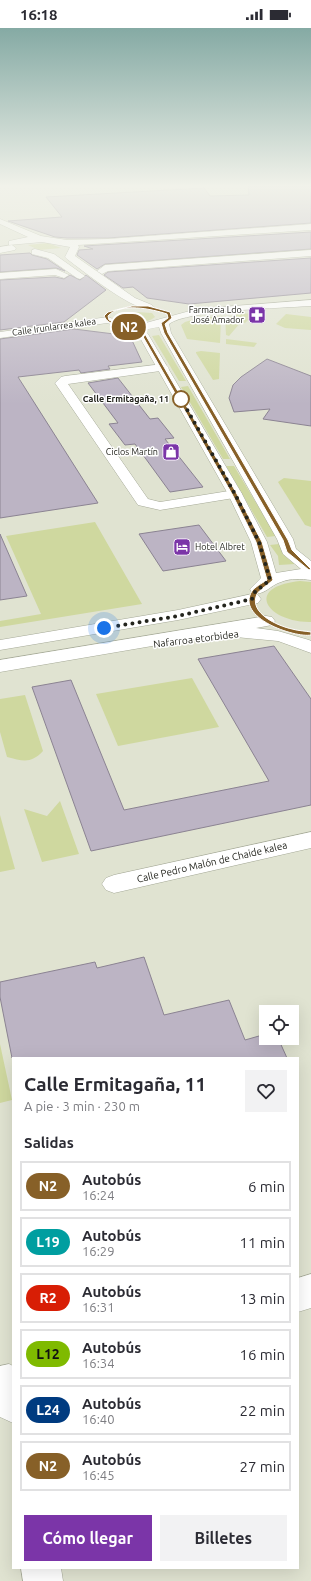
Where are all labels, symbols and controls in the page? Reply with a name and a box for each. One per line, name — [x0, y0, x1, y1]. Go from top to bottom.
text: 16:18 — [20, 6, 58, 23]
place label: Farmacia Ldo. José Amador — [189, 305, 245, 325]
pharmacy icon: Farmacia Ldo. José Amador — [247, 305, 267, 325]
line badge: N2 — [111, 314, 147, 340]
street label: Calle Irunlarrea kalea — [11, 316, 97, 338]
text: N2 — [120, 319, 138, 335]
marker: Calle Ermitagaña, 11 — [172, 390, 190, 408]
place label: Calle Ermitagaña, 11 — [83, 394, 169, 404]
shop icon: Ciclos Martín — [161, 442, 181, 462]
place label: Ciclos Martín — [106, 447, 158, 457]
hotel icon: Hotel Albret — [172, 537, 192, 557]
place label: Hotel Albret — [195, 542, 245, 552]
your location — [94, 618, 114, 638]
street label: Nafarroa etorbidea — [153, 628, 239, 650]
street label: Calle Pedro Malón de Chaide kalea — [136, 839, 288, 885]
map controls — [259, 1005, 299, 1045]
button: locate — [259, 1005, 299, 1045]
button: heart — [245, 1070, 287, 1112]
text: Calle Ermitagaña, 11 — [24, 1073, 206, 1095]
text: A pie · 3 min · 230 m — [24, 1099, 140, 1113]
text: Salidas — [24, 1134, 74, 1151]
text: Autobús — [82, 1171, 141, 1188]
text: N2 — [39, 1178, 57, 1194]
text: 6 min — [248, 1178, 285, 1195]
text: 16:24 — [82, 1188, 115, 1202]
text: Autobús — [82, 1227, 141, 1244]
text: L19 — [36, 1234, 60, 1250]
text: 11 min — [239, 1234, 285, 1251]
text: 16:29 — [82, 1244, 115, 1258]
text: Autobús — [82, 1283, 141, 1300]
text: R2 — [39, 1290, 57, 1306]
text: 13 min — [239, 1290, 285, 1307]
text: 16:31 — [82, 1300, 115, 1314]
text: Autobús — [82, 1339, 141, 1356]
text: L12 — [36, 1346, 60, 1362]
text: 16 min — [239, 1346, 285, 1363]
text: 16:34 — [82, 1356, 115, 1370]
text: Autobús — [82, 1395, 141, 1412]
text: L24 — [36, 1402, 60, 1418]
text: 22 min — [239, 1402, 285, 1419]
text: 16:40 — [82, 1412, 115, 1426]
text: Autobús — [82, 1451, 141, 1468]
text: N2 — [39, 1458, 57, 1474]
text: 27 min — [239, 1458, 285, 1475]
text: 16:45 — [82, 1468, 115, 1482]
button: Cómo llegar — [24, 1515, 152, 1561]
button: Billetes — [160, 1515, 287, 1561]

